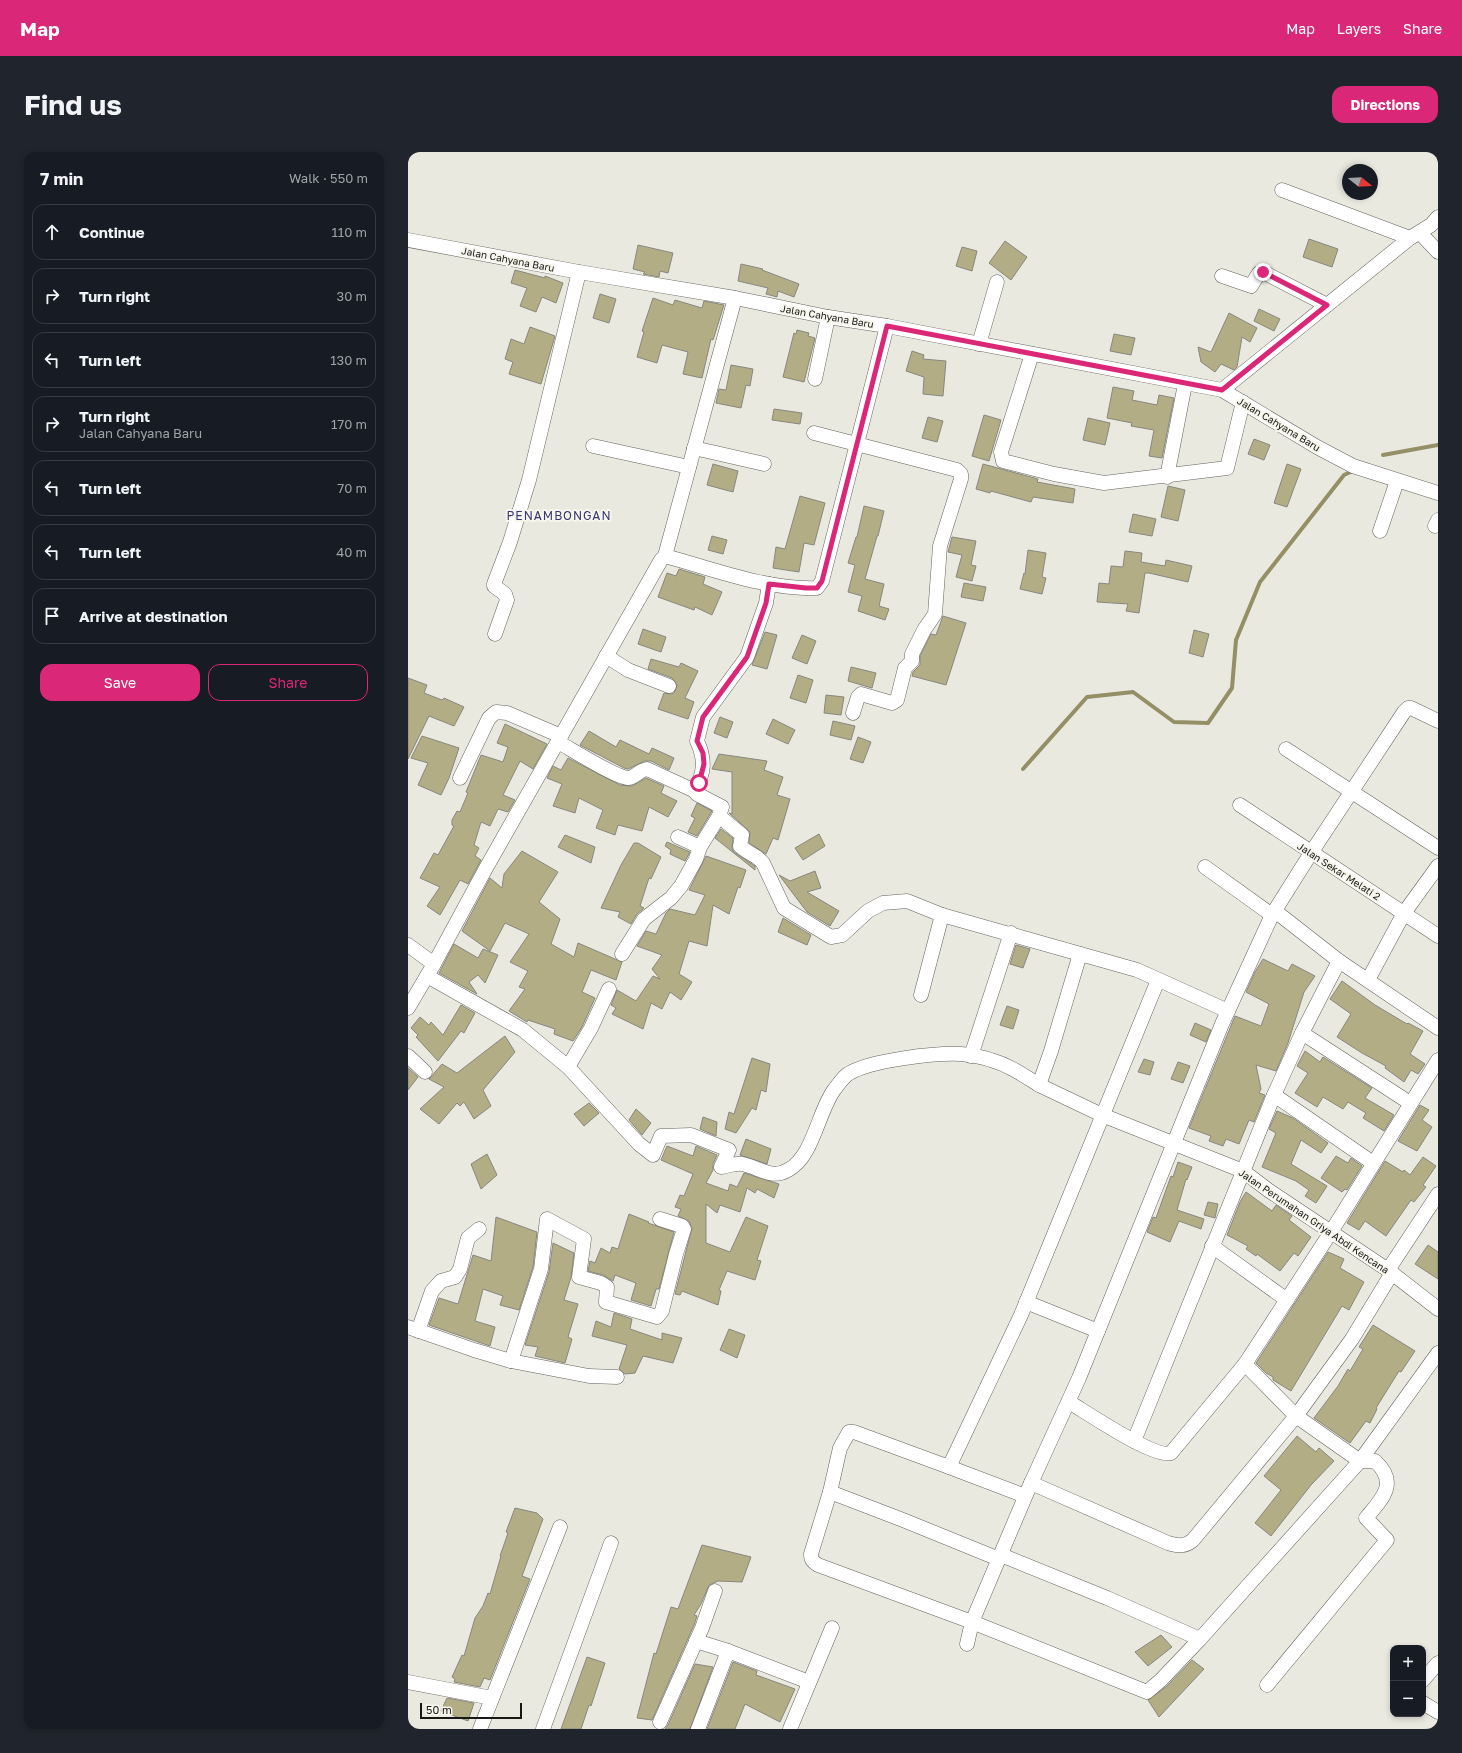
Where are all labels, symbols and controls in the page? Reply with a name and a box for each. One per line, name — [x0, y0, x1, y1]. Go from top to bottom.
text: Map — [20, 17, 60, 40]
text: Map — [1286, 20, 1315, 37]
text: Layers — [1337, 20, 1381, 37]
text: Share — [1403, 20, 1442, 37]
button: Directions — [1332, 86, 1438, 123]
text: Find us — [24, 88, 122, 121]
north arrow — [1342, 164, 1378, 200]
text: 7 min — [40, 168, 83, 189]
text: Walk · 550 m — [289, 170, 368, 186]
icon: ahead — [41, 221, 63, 243]
text: Continue — [79, 223, 145, 241]
text: 110 m — [332, 224, 367, 240]
street label: Jalan Cahyana Baru — [460, 244, 556, 274]
route end — [1254, 263, 1272, 281]
icon: right — [41, 285, 63, 307]
text: Turn right — [79, 287, 150, 305]
text: 30 m — [337, 288, 367, 304]
street label: Jalan Cahyana Baru — [779, 302, 875, 330]
icon: left — [41, 349, 63, 371]
text: Turn left — [79, 351, 141, 369]
text: 130 m — [330, 352, 367, 368]
street label: Jalan Cahyana Baru — [1235, 394, 1323, 454]
text: Turn right — [79, 407, 150, 425]
icon: right — [41, 413, 63, 435]
text: 170 m — [331, 416, 367, 432]
text: Jalan Cahyana Baru — [79, 425, 202, 441]
icon: left — [41, 477, 63, 499]
text: Turn left — [79, 479, 141, 497]
text: 70 m — [337, 480, 367, 496]
district label: PENAMBONGAN — [506, 508, 612, 523]
icon: left — [41, 541, 63, 563]
text: Turn left — [79, 543, 141, 561]
text: 40 m — [336, 544, 367, 560]
icon: arrive — [41, 605, 63, 627]
text: Arrive at destination — [79, 607, 228, 625]
button: Save — [40, 664, 200, 701]
button: Share — [208, 664, 368, 701]
route start — [690, 774, 708, 792]
street label: Jalan Sekar Melati 2 — [1295, 840, 1383, 902]
street label: Jalan Perumahan Griya Abdi Kencana — [1237, 1166, 1391, 1276]
map controls — [1390, 1645, 1426, 1717]
button: + — [1390, 1645, 1426, 1681]
button: − — [1390, 1681, 1426, 1717]
scale bar — [420, 1701, 522, 1720]
text: 50 m — [426, 1703, 452, 1716]

